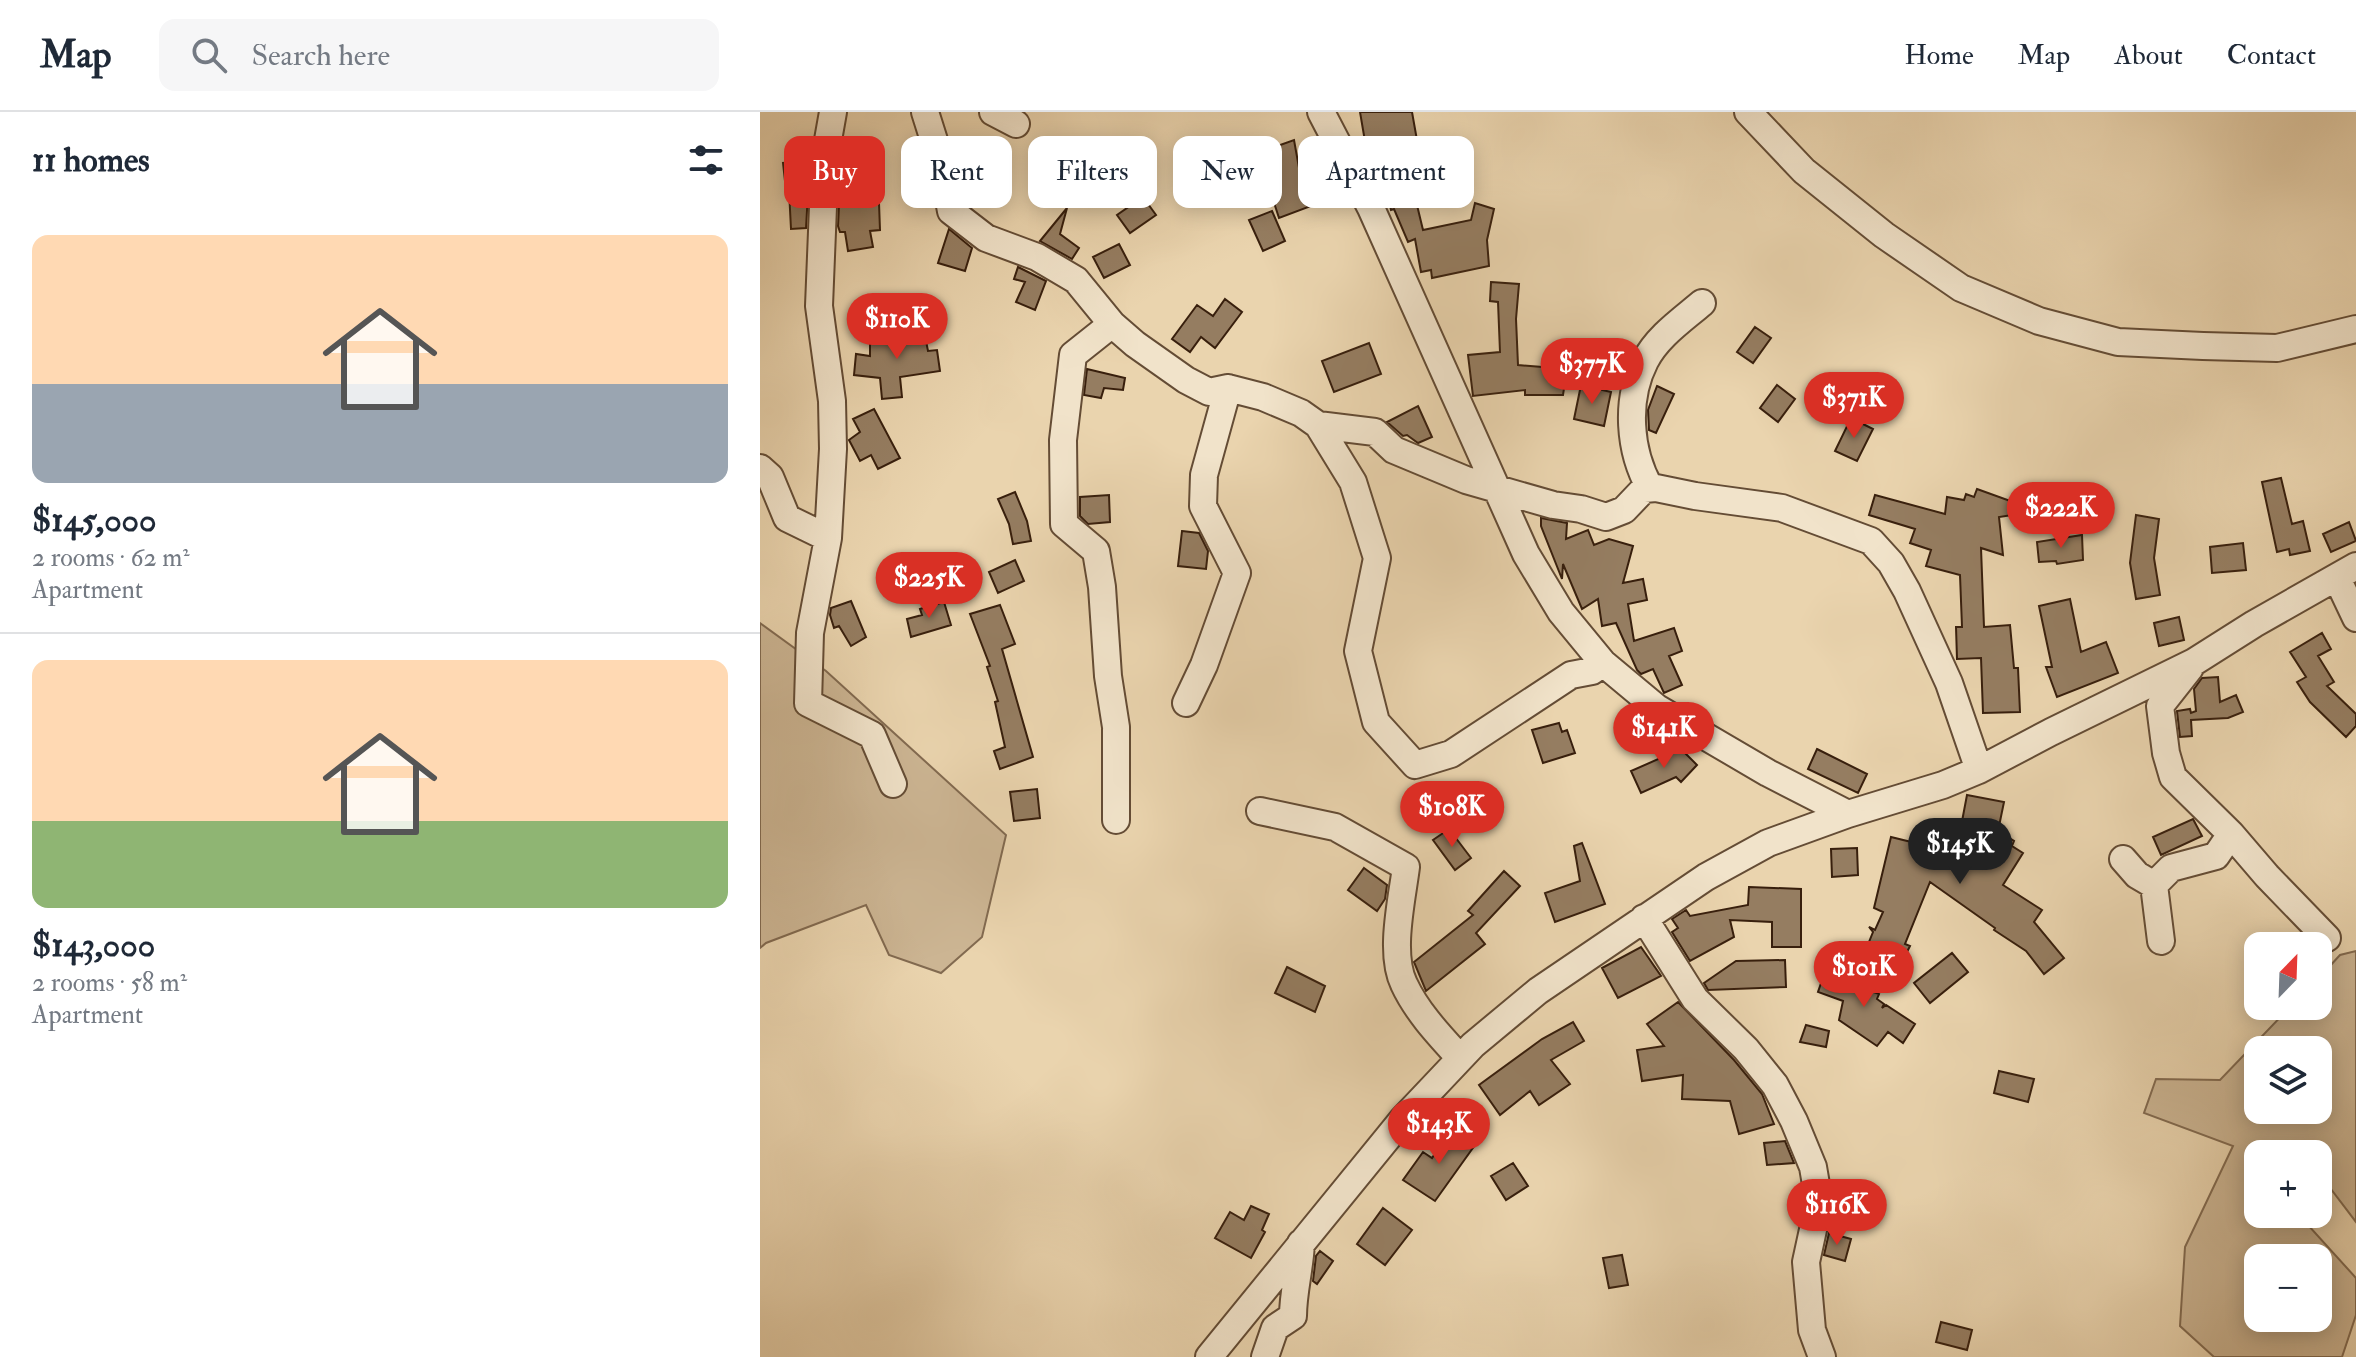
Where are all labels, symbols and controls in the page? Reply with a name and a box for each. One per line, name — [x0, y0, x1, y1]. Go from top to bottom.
search box — [159, 19, 719, 91]
text: Map — [40, 31, 111, 79]
icon: search — [187, 33, 231, 77]
text: Search here — [251, 37, 390, 74]
text: Home — [1904, 38, 1974, 73]
text: Map — [2018, 38, 2070, 73]
text: About — [2114, 38, 2183, 73]
text: Contact — [2227, 38, 2316, 73]
chip: Buy — [784, 136, 885, 208]
chip: Rent — [901, 136, 1012, 208]
chip: Filters — [1028, 136, 1157, 208]
chip: New — [1173, 136, 1282, 208]
chip: Apartment — [1298, 136, 1474, 208]
icon: filters — [684, 138, 728, 182]
text: 11 homes — [32, 139, 150, 182]
icon: home — [308, 287, 452, 431]
pin: $110K — [841, 293, 953, 361]
text: $110K — [865, 303, 929, 335]
pin: $377K — [1536, 338, 1648, 406]
text: $377K — [1559, 348, 1625, 380]
pin: $371K — [1798, 372, 1910, 440]
text: $371K — [1822, 382, 1886, 414]
pin: $222K — [2005, 482, 2117, 550]
text: $222K — [2025, 492, 2097, 524]
text: $145,000 — [32, 499, 156, 542]
text: 2 rooms · 62 m² — [32, 542, 190, 574]
pin: $225K — [873, 552, 985, 620]
text: $225K — [894, 562, 964, 594]
text: Apartment — [32, 574, 143, 606]
pin: $141K — [1608, 702, 1720, 770]
icon: home — [308, 712, 452, 856]
text: $141K — [1631, 712, 1697, 744]
pin: $108K — [1396, 781, 1508, 849]
text: $108K — [1418, 791, 1486, 823]
pin: $145K — [1904, 818, 2016, 886]
text: $145K — [1926, 828, 1994, 860]
text: $143,000 — [32, 924, 155, 967]
north arrow — [2244, 932, 2332, 1020]
map controls — [2244, 932, 2332, 1332]
pin: $101K — [1808, 941, 1920, 1009]
text: $101K — [1832, 951, 1896, 983]
text: 2 rooms · 58 m² — [32, 967, 187, 999]
text: Apartment — [32, 999, 143, 1031]
button: layers — [2244, 1036, 2332, 1124]
pin: $143K — [1383, 1098, 1495, 1166]
text: $143K — [1406, 1108, 1472, 1140]
button: + — [2244, 1140, 2332, 1228]
pin: $116K — [1781, 1179, 1893, 1247]
text: $116K — [1805, 1189, 1869, 1221]
button: − — [2244, 1244, 2332, 1332]

